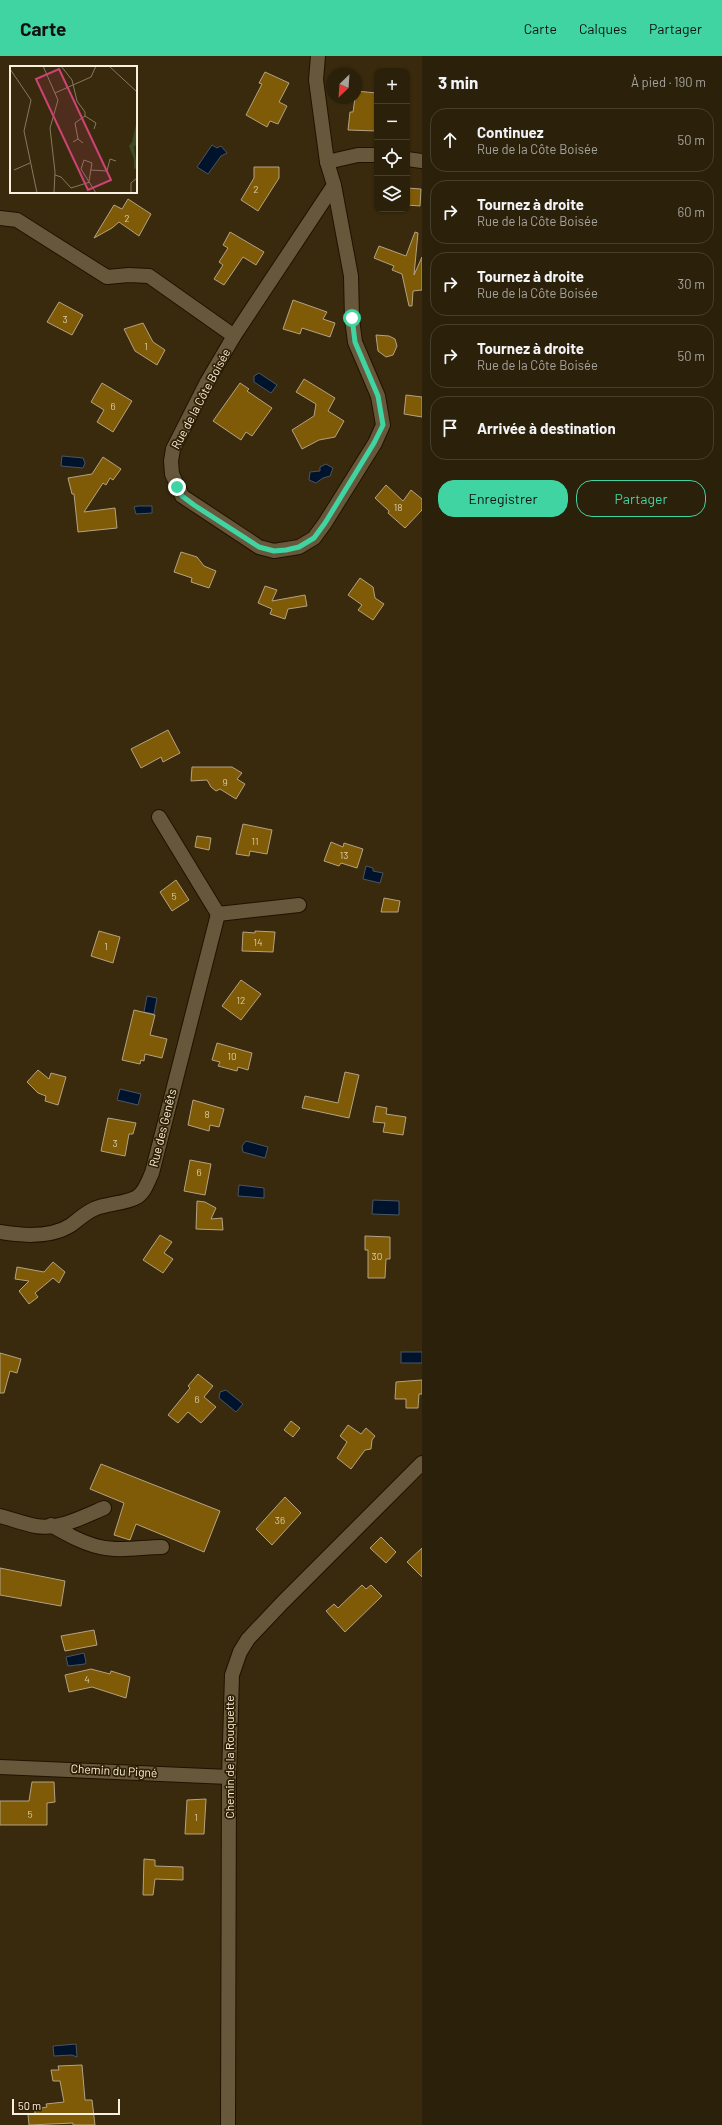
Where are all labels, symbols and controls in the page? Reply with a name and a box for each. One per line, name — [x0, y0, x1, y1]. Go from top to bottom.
text: Carte — [20, 17, 66, 40]
text: Carte — [524, 20, 557, 37]
text: Calques — [579, 20, 627, 37]
text: Partager — [649, 20, 702, 37]
inset map — [10, 66, 137, 193]
north arrow — [326, 68, 362, 104]
map controls — [374, 68, 410, 212]
button: + — [374, 68, 410, 104]
text: 3 min — [438, 72, 478, 92]
text: À pied · 190 m — [631, 74, 706, 90]
button: − — [374, 104, 410, 140]
text: Continuez — [477, 123, 544, 141]
icon: ahead — [439, 129, 461, 151]
text: 50 m — [678, 132, 705, 148]
button: locate — [374, 140, 410, 176]
text: Rue de la Côte Boisée — [477, 141, 598, 157]
button: layers — [374, 176, 410, 212]
house number: 2 — [253, 183, 259, 195]
text: Tournez à droite — [477, 195, 584, 213]
icon: right — [439, 201, 461, 223]
text: 60 m — [678, 204, 705, 220]
house number: 2 — [124, 212, 130, 224]
text: Rue de la Côte Boisée — [477, 213, 598, 229]
text: Tournez à droite — [477, 267, 584, 285]
icon: right — [439, 273, 461, 295]
text: 30 m — [678, 276, 705, 292]
text: Rue de la Côte Boisée — [477, 285, 598, 301]
route start — [343, 309, 361, 327]
house number: 3 — [62, 313, 68, 325]
text: Tournez à droite — [477, 339, 584, 357]
house number: 1 — [144, 340, 148, 352]
icon: right — [439, 345, 461, 367]
street label: Rue de la Côte Boisée — [168, 346, 232, 451]
text: 50 m — [678, 348, 705, 364]
text: Rue de la Côte Boisée — [477, 357, 598, 373]
house number: 6 — [110, 400, 116, 412]
icon: arrive — [439, 417, 461, 439]
text: Arrivée à destination — [477, 419, 616, 437]
route end — [168, 478, 186, 496]
button: Enregistrer — [438, 480, 568, 517]
button: Partager — [576, 480, 706, 517]
house number: 18 — [394, 501, 402, 513]
house number: 9 — [222, 776, 228, 788]
house number: 11 — [251, 835, 259, 847]
house number: 13 — [340, 849, 348, 861]
house number: 5 — [171, 890, 177, 902]
house number: 14 — [253, 936, 263, 948]
house number: 1 — [104, 940, 108, 952]
house number: 12 — [237, 994, 245, 1006]
house number: 10 — [227, 1050, 237, 1062]
street label: Rue des Genêts — [146, 1087, 179, 1168]
house number: 8 — [204, 1108, 210, 1120]
house number: 3 — [112, 1137, 118, 1149]
house number: 6 — [196, 1166, 202, 1178]
house number: 30 — [372, 1250, 382, 1262]
house number: 6 — [194, 1393, 200, 1405]
house number: 36 — [275, 1514, 285, 1526]
house number: 4 — [84, 1673, 90, 1685]
street label: Chemin de la Rouquette — [222, 1695, 236, 1819]
street label: Chemin du Pigné — [70, 1761, 158, 1779]
house number: 5 — [27, 1808, 33, 1820]
house number: 1 — [194, 1811, 198, 1823]
scale bar — [12, 2097, 120, 2116]
text: 50 m — [18, 2099, 41, 2112]

